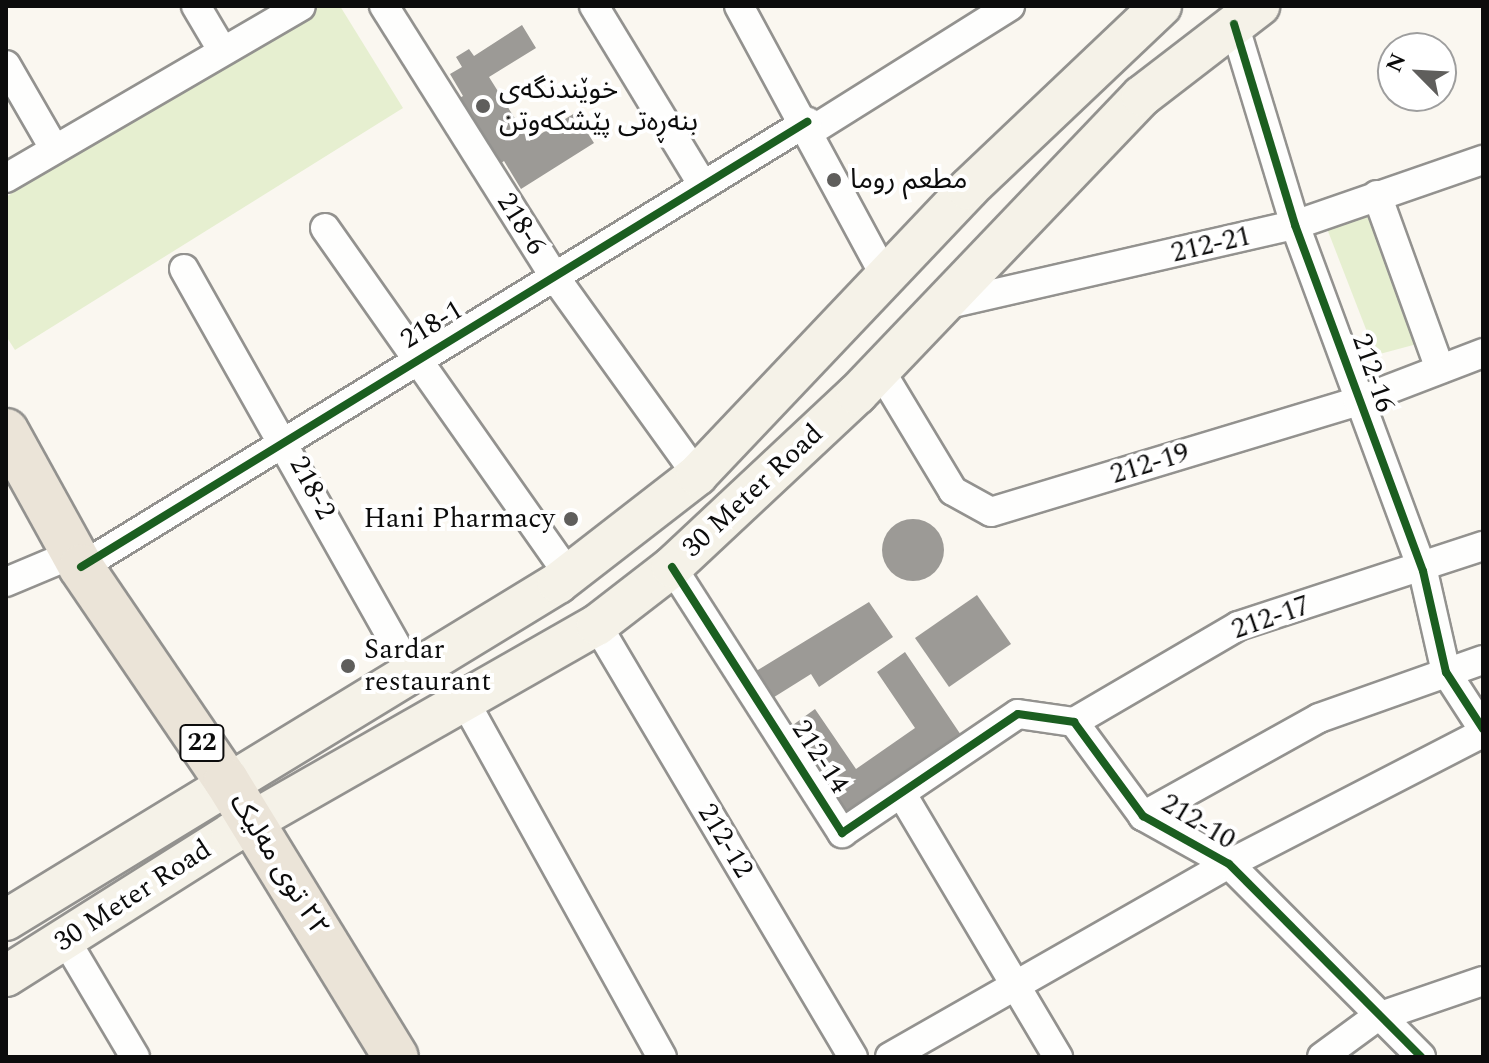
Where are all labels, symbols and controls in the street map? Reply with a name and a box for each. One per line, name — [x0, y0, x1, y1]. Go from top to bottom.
north arrow — [1377, 32, 1457, 112]
text: N — [1378, 48, 1415, 78]
place label: خوێندنگەی بنەڕەتی پێشکەوتن — [499, 73, 698, 139]
marker: خوێندنگەی بنەڕەتی پێشکەوتن — [474, 97, 492, 115]
place label: مطعم روما — [850, 163, 968, 197]
marker: مطعم روما — [825, 171, 843, 189]
street label: 218-6 — [489, 187, 553, 261]
street label: 212-21 — [1168, 220, 1254, 270]
street label: 218-1 — [395, 293, 469, 357]
street label: 212-16 — [1344, 329, 1402, 417]
street label: 30 Meter Road — [676, 417, 830, 565]
street label: 212-19 — [1107, 436, 1193, 492]
street label: 218-2 — [282, 451, 342, 525]
place label: Hani Pharmacy — [363, 502, 555, 536]
marker: Hani Pharmacy — [562, 510, 580, 528]
street label: 212-17 — [1227, 589, 1315, 647]
place label: Sardar restaurant — [364, 633, 491, 699]
marker: Sardar restaurant — [339, 657, 357, 675]
street label: 212-14 — [784, 714, 856, 800]
road number: 22 — [178, 721, 226, 765]
street label: ٢٢ توی مەلیک — [222, 787, 336, 943]
street label: 212-10 — [1155, 787, 1241, 857]
street label: 212-12 — [690, 798, 760, 884]
street label: 30 Meter Road — [48, 833, 218, 959]

